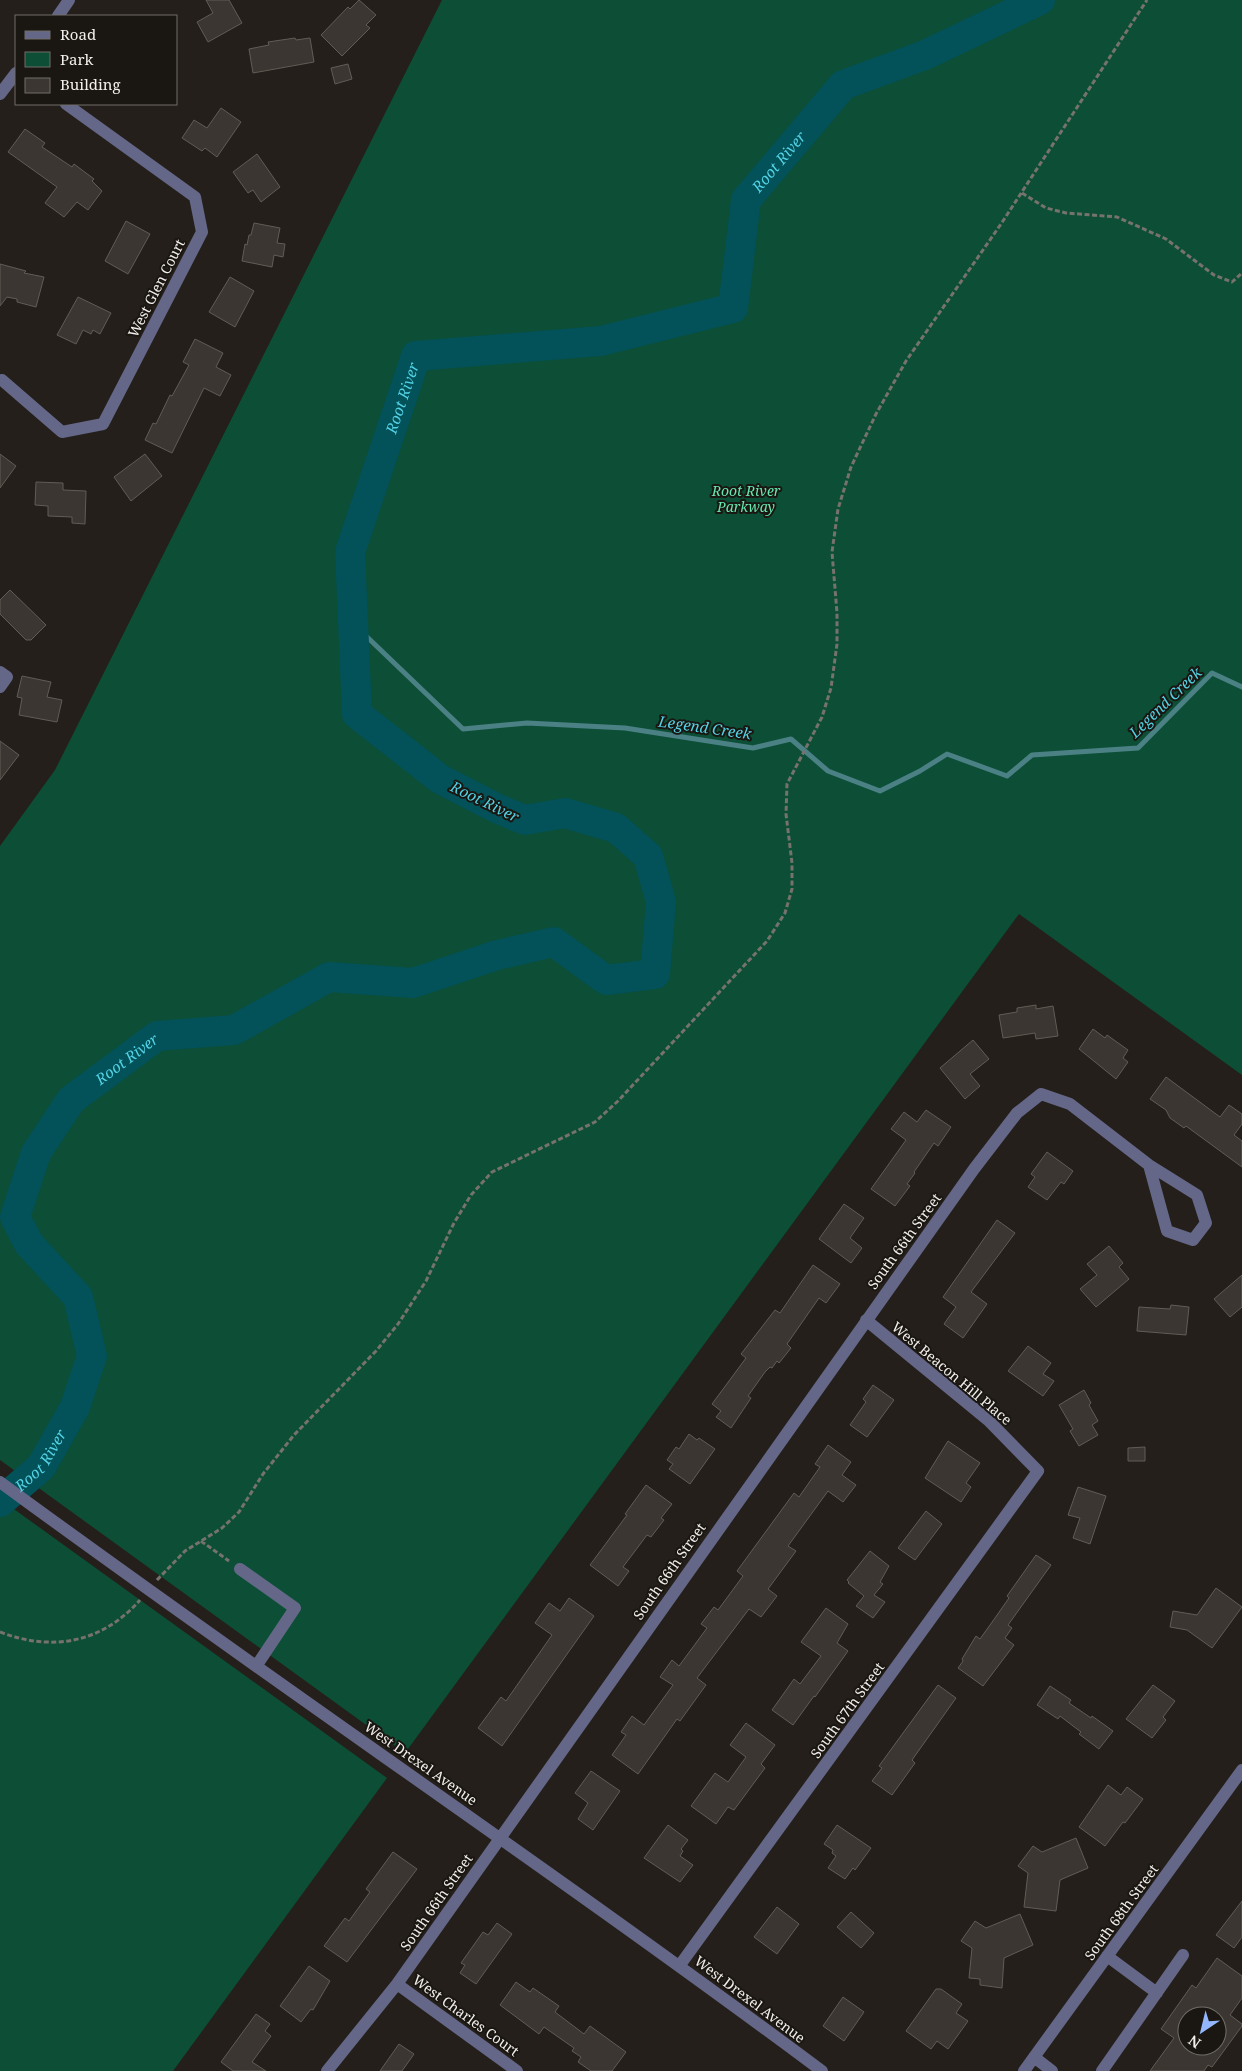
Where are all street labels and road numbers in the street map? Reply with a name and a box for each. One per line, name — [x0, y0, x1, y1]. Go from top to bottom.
street label: West Glen Court — [123, 236, 189, 340]
street label: South 66th Street — [863, 1189, 945, 1293]
street label: West Beacon Hill Place — [888, 1317, 1016, 1429]
street label: South 66th Street — [628, 1519, 710, 1623]
street label: South 67th Street — [806, 1658, 888, 1762]
street label: West Drexel Avenue — [361, 1717, 481, 1809]
street label: South 66th Street — [395, 1850, 477, 1954]
street label: South 68th Street — [1080, 1860, 1162, 1964]
street label: West Drexel Avenue — [691, 1951, 809, 2047]
street label: West Charles Court — [409, 1970, 523, 2060]

